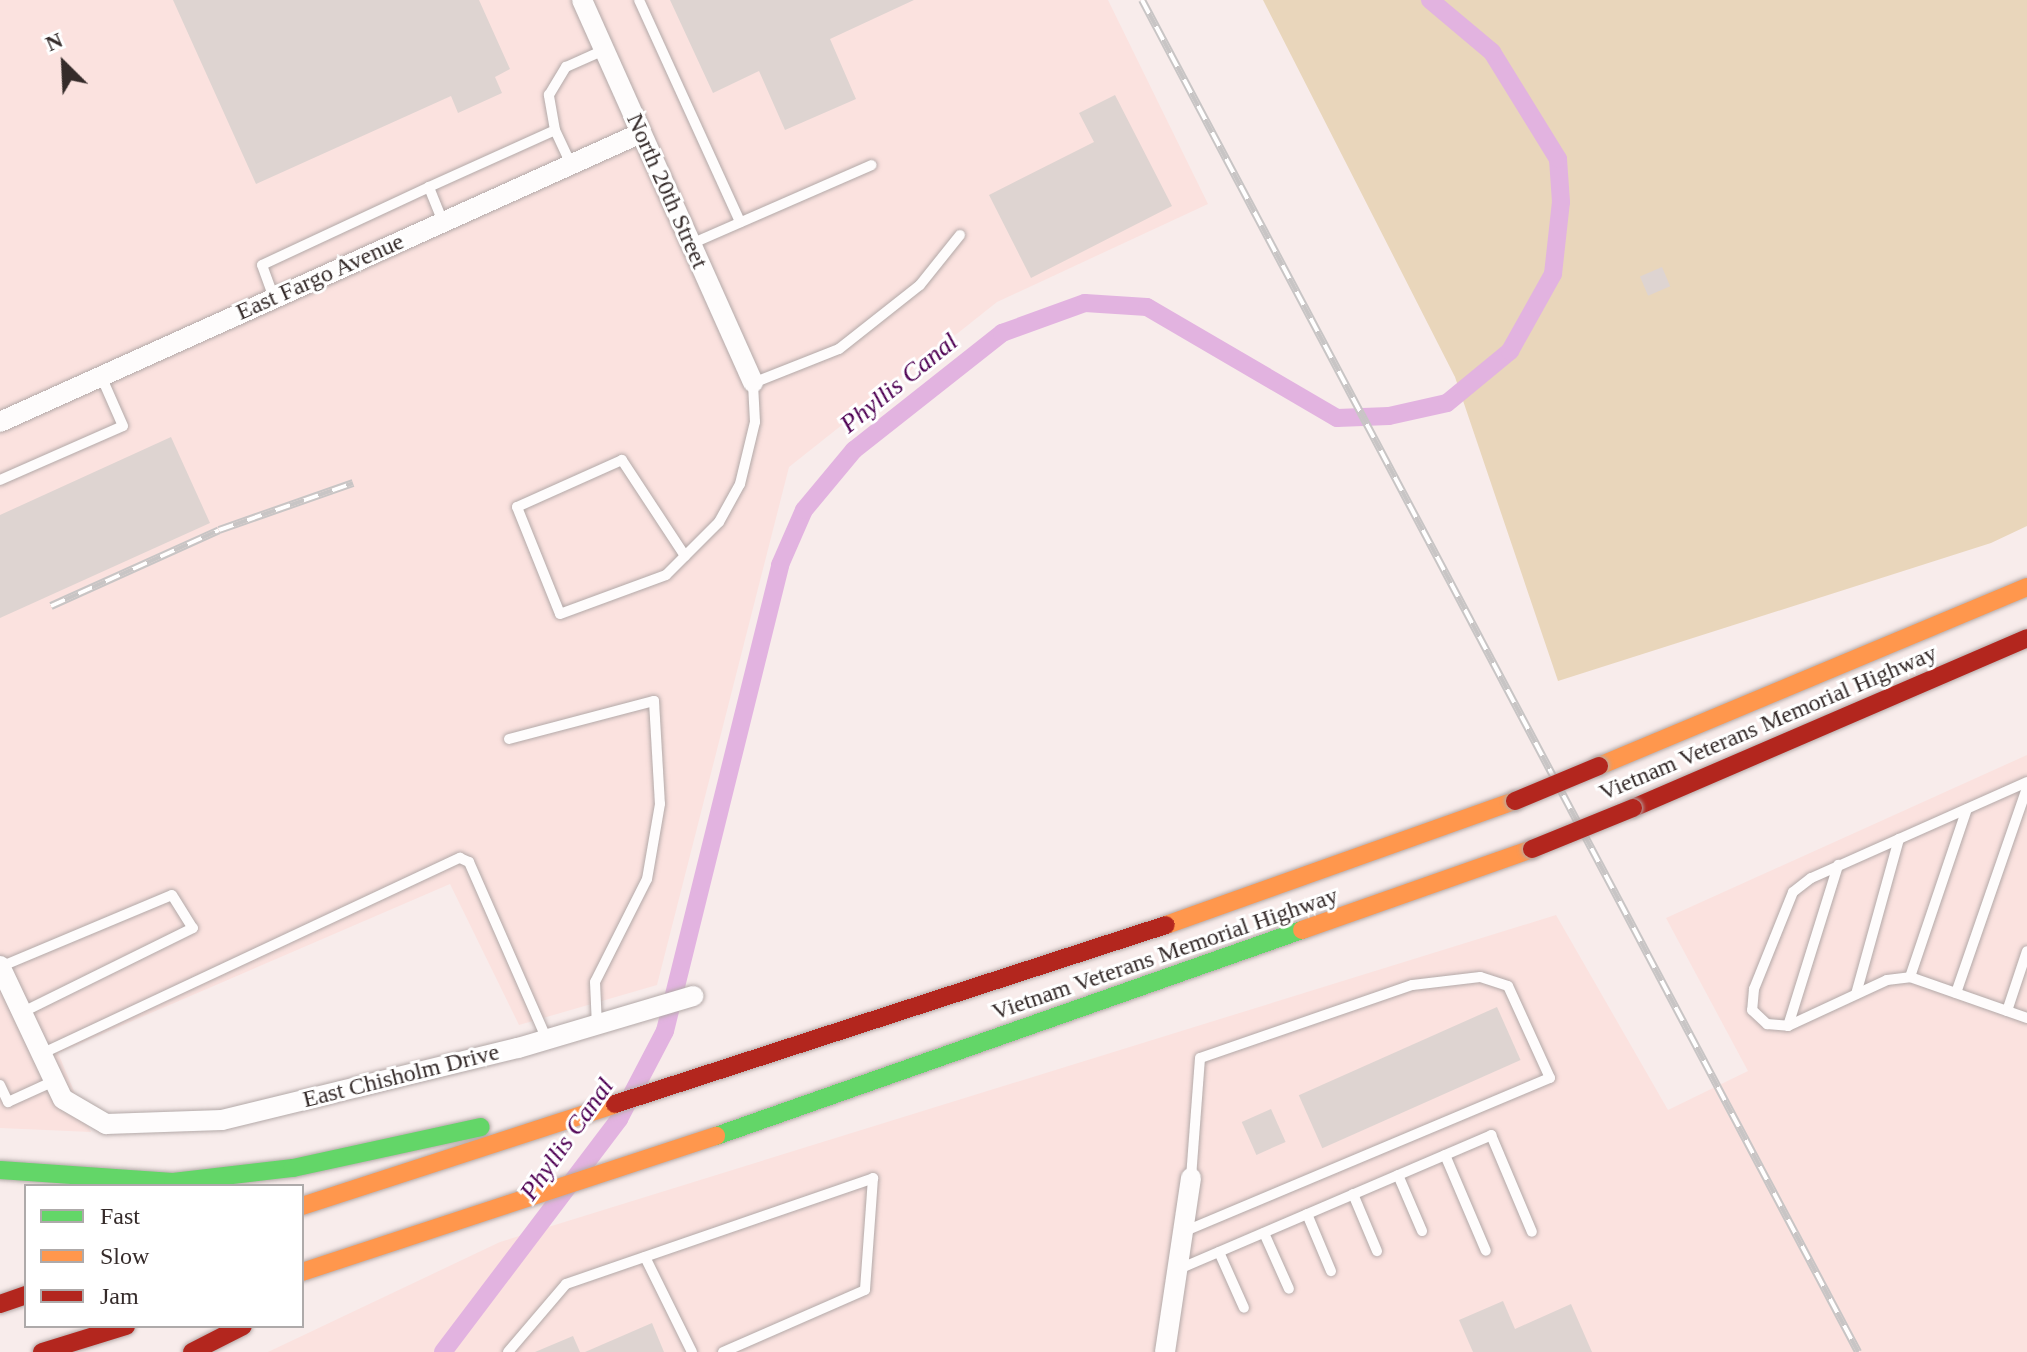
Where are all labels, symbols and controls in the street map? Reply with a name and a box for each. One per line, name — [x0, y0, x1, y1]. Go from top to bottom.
north arrow — [24, 24, 104, 104]
text: N — [42, 27, 66, 56]
street label: North 20th Street — [620, 109, 714, 273]
street label: East Fargo Avenue — [231, 227, 409, 327]
water label: Phyllis Canal — [834, 326, 964, 440]
street label: Vietnam Veterans Memorial Highway — [1595, 639, 1941, 807]
street label: Vietnam Veterans Memorial Highway — [988, 881, 1342, 1027]
street label: East Chisholm Drive — [300, 1038, 502, 1114]
water label: Phyllis Canal — [513, 1072, 621, 1206]
legend — [24, 1184, 304, 1328]
text: Fast — [100, 1203, 140, 1229]
text: Slow — [100, 1243, 149, 1269]
text: Jam — [100, 1283, 139, 1309]

